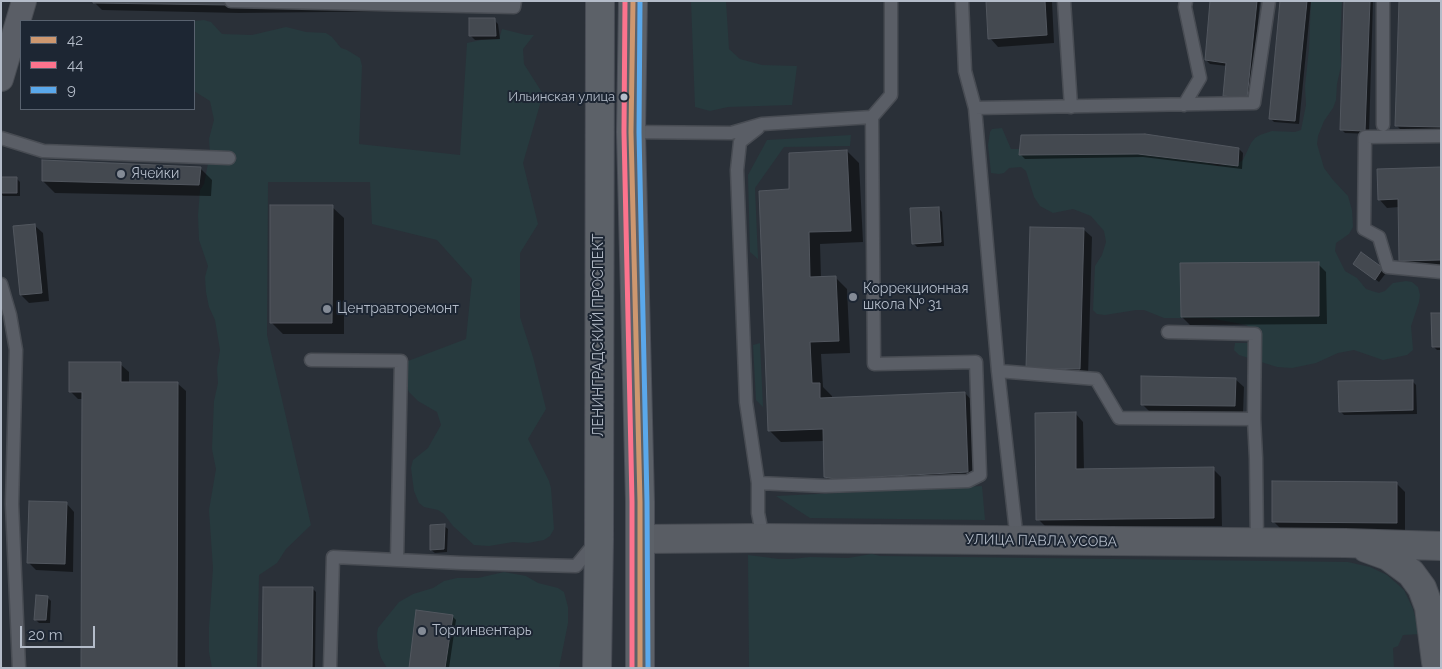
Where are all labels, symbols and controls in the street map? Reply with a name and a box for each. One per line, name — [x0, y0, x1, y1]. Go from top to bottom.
legend — [20, 20, 195, 110]
text: 42 — [67, 31, 83, 49]
text: 44 — [67, 56, 83, 74]
text: 9 — [67, 81, 76, 99]
place label: Ильинская улица — [508, 89, 615, 105]
marker: Ильинская улица — [619, 92, 629, 102]
place label: Ячейки — [131, 166, 179, 182]
marker: Ячейки — [115, 168, 127, 180]
street label: ЛЕНИНГРАДСКИЙ ПРОСПЕКТ — [591, 233, 607, 437]
place label: Коррекционная школа № 31 — [863, 281, 969, 314]
marker: Коррекционная школа № 31 — [847, 291, 859, 303]
place label: Центравторемонт — [337, 301, 459, 317]
marker: Центравторемонт — [321, 303, 333, 315]
street label: УЛИЦА ПАВЛА УСОВА — [965, 531, 1117, 551]
scale bar — [22, 616, 98, 648]
place label: Торгинвентарь — [432, 623, 532, 639]
marker: Торгинвентарь — [416, 625, 428, 637]
text: 20 m — [28, 626, 63, 644]

